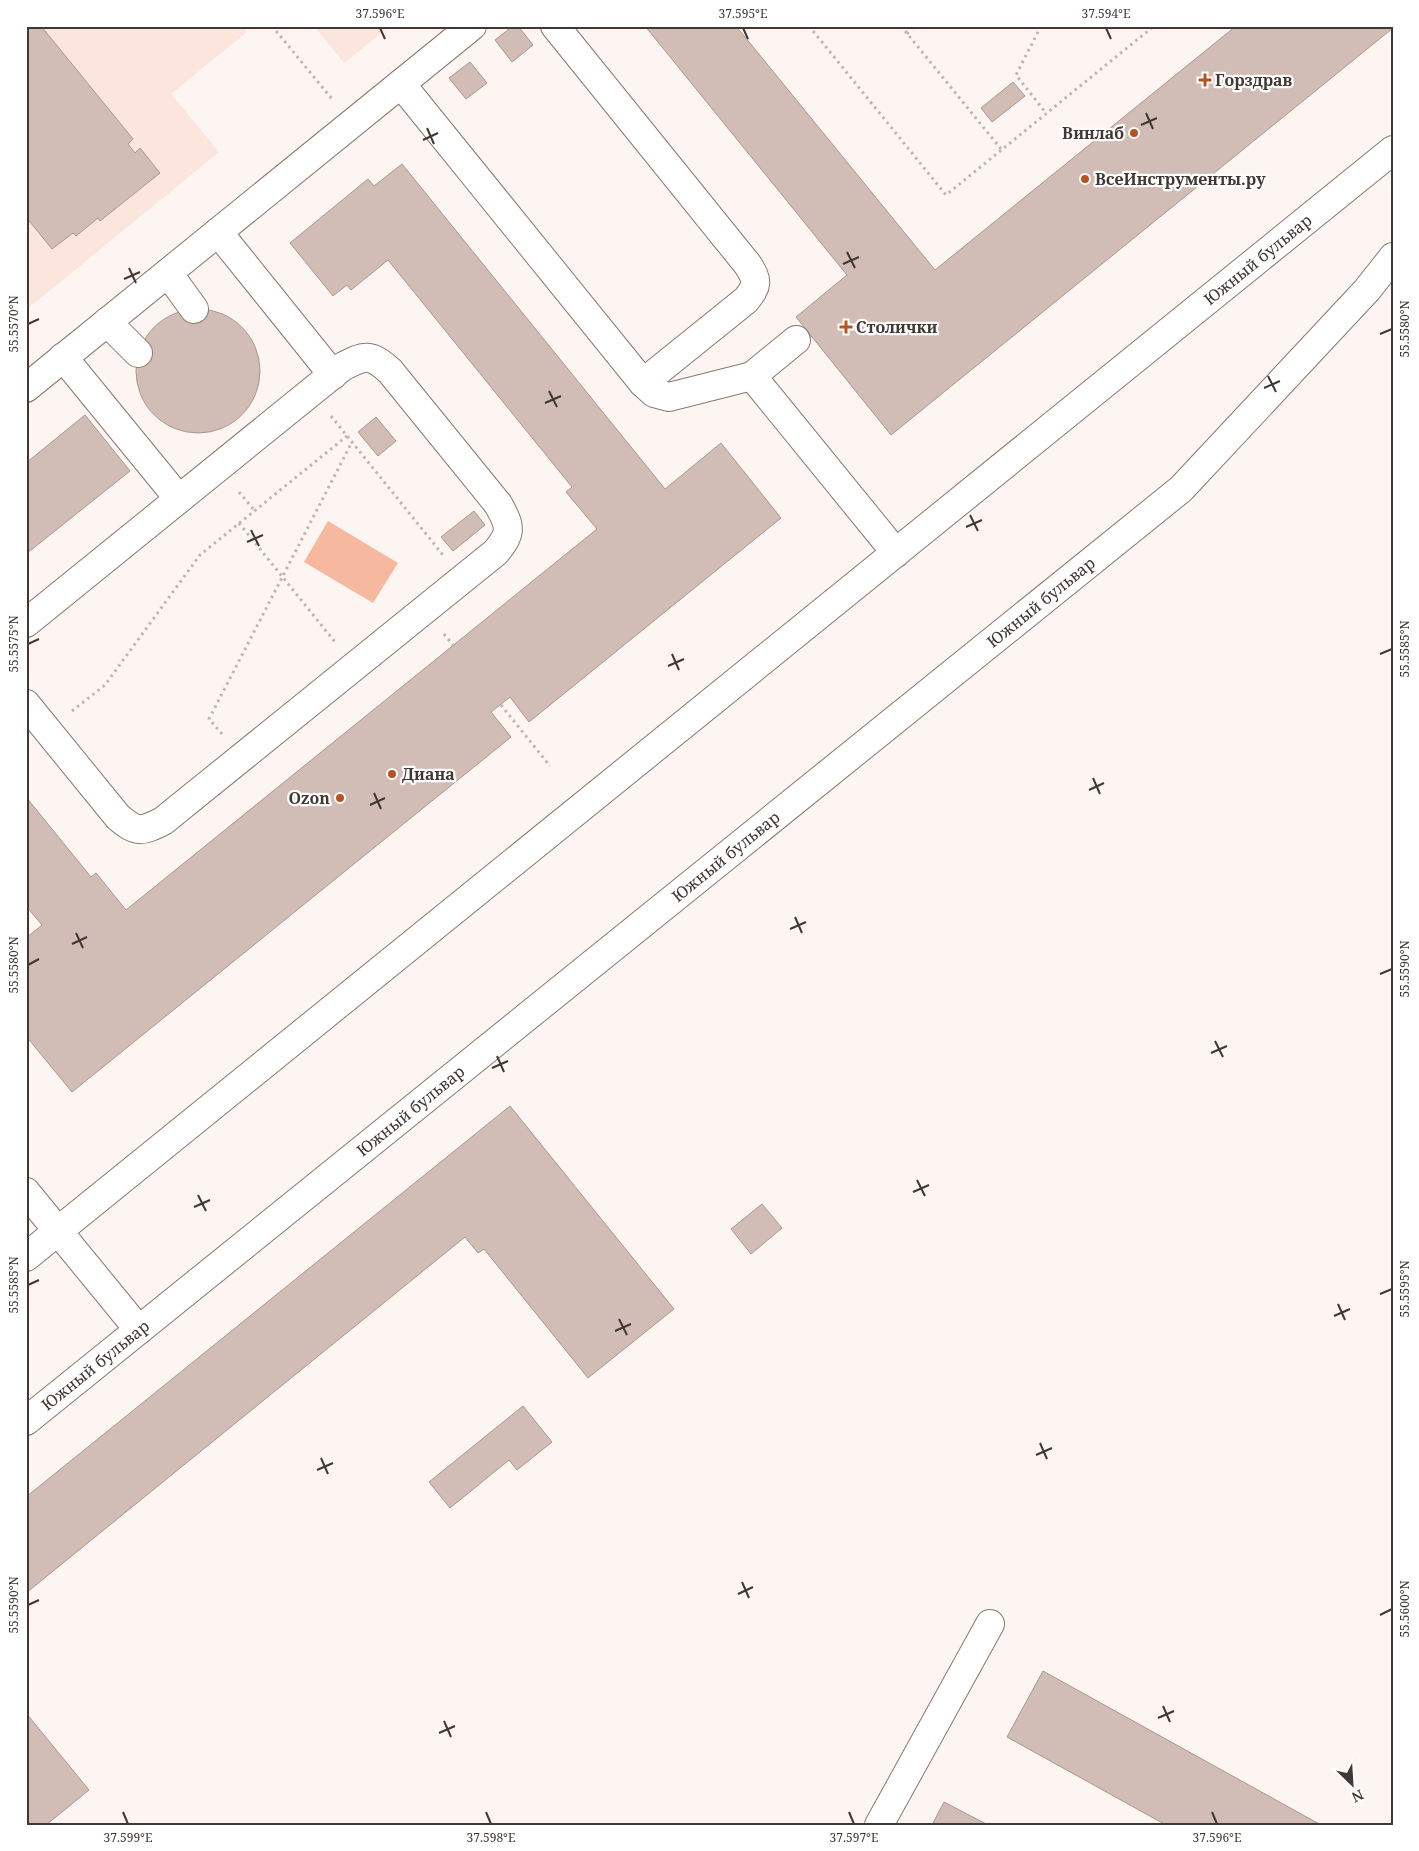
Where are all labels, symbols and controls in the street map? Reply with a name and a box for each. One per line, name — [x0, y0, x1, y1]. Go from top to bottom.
text: 37.596°E — [356, 5, 404, 22]
text: 37.595°E — [719, 5, 767, 22]
text: 37.594°E — [1082, 5, 1130, 22]
place label: Горздрав — [1215, 69, 1293, 91]
marker: Горздрав — [1199, 74, 1211, 86]
place label: Винлаб — [1062, 122, 1124, 144]
marker: Винлаб — [1128, 127, 1140, 139]
place label: ВсеИнструменты.ру — [1095, 168, 1266, 190]
marker: ВсеИнструменты.ру — [1079, 173, 1091, 185]
street label: Южный бульвар — [1199, 209, 1316, 310]
text: 55.5570°N — [5, 295, 22, 353]
text: 55.5580°N — [1396, 300, 1413, 358]
place label: Столички — [856, 316, 937, 338]
marker: Столички — [840, 321, 852, 333]
street label: Южный бульвар — [982, 552, 1099, 652]
text: 55.5575°N — [5, 615, 22, 673]
text: 55.5585°N — [1396, 620, 1413, 678]
place label: Диана — [402, 763, 455, 785]
marker: Диана — [386, 768, 398, 780]
place label: Ozon — [288, 787, 330, 809]
marker: Ozon — [334, 792, 346, 804]
street label: Южный бульвар — [667, 806, 784, 907]
text: 55.5580°N — [5, 936, 22, 994]
text: 55.5590°N — [1396, 940, 1413, 998]
street label: Южный бульвар — [352, 1060, 469, 1161]
text: 55.5585°N — [5, 1256, 22, 1314]
text: 55.5595°N — [1396, 1260, 1413, 1318]
street label: Южный бульвар — [37, 1315, 154, 1415]
text: 55.5590°N — [5, 1576, 22, 1634]
text: 55.5600°N — [1396, 1580, 1413, 1638]
north arrow — [1326, 1758, 1376, 1808]
text: N — [1349, 1785, 1367, 1807]
text: 37.599°E — [104, 1829, 152, 1846]
text: 37.598°E — [467, 1829, 515, 1846]
text: 37.597°E — [830, 1829, 878, 1846]
text: 37.596°E — [1193, 1829, 1241, 1846]

